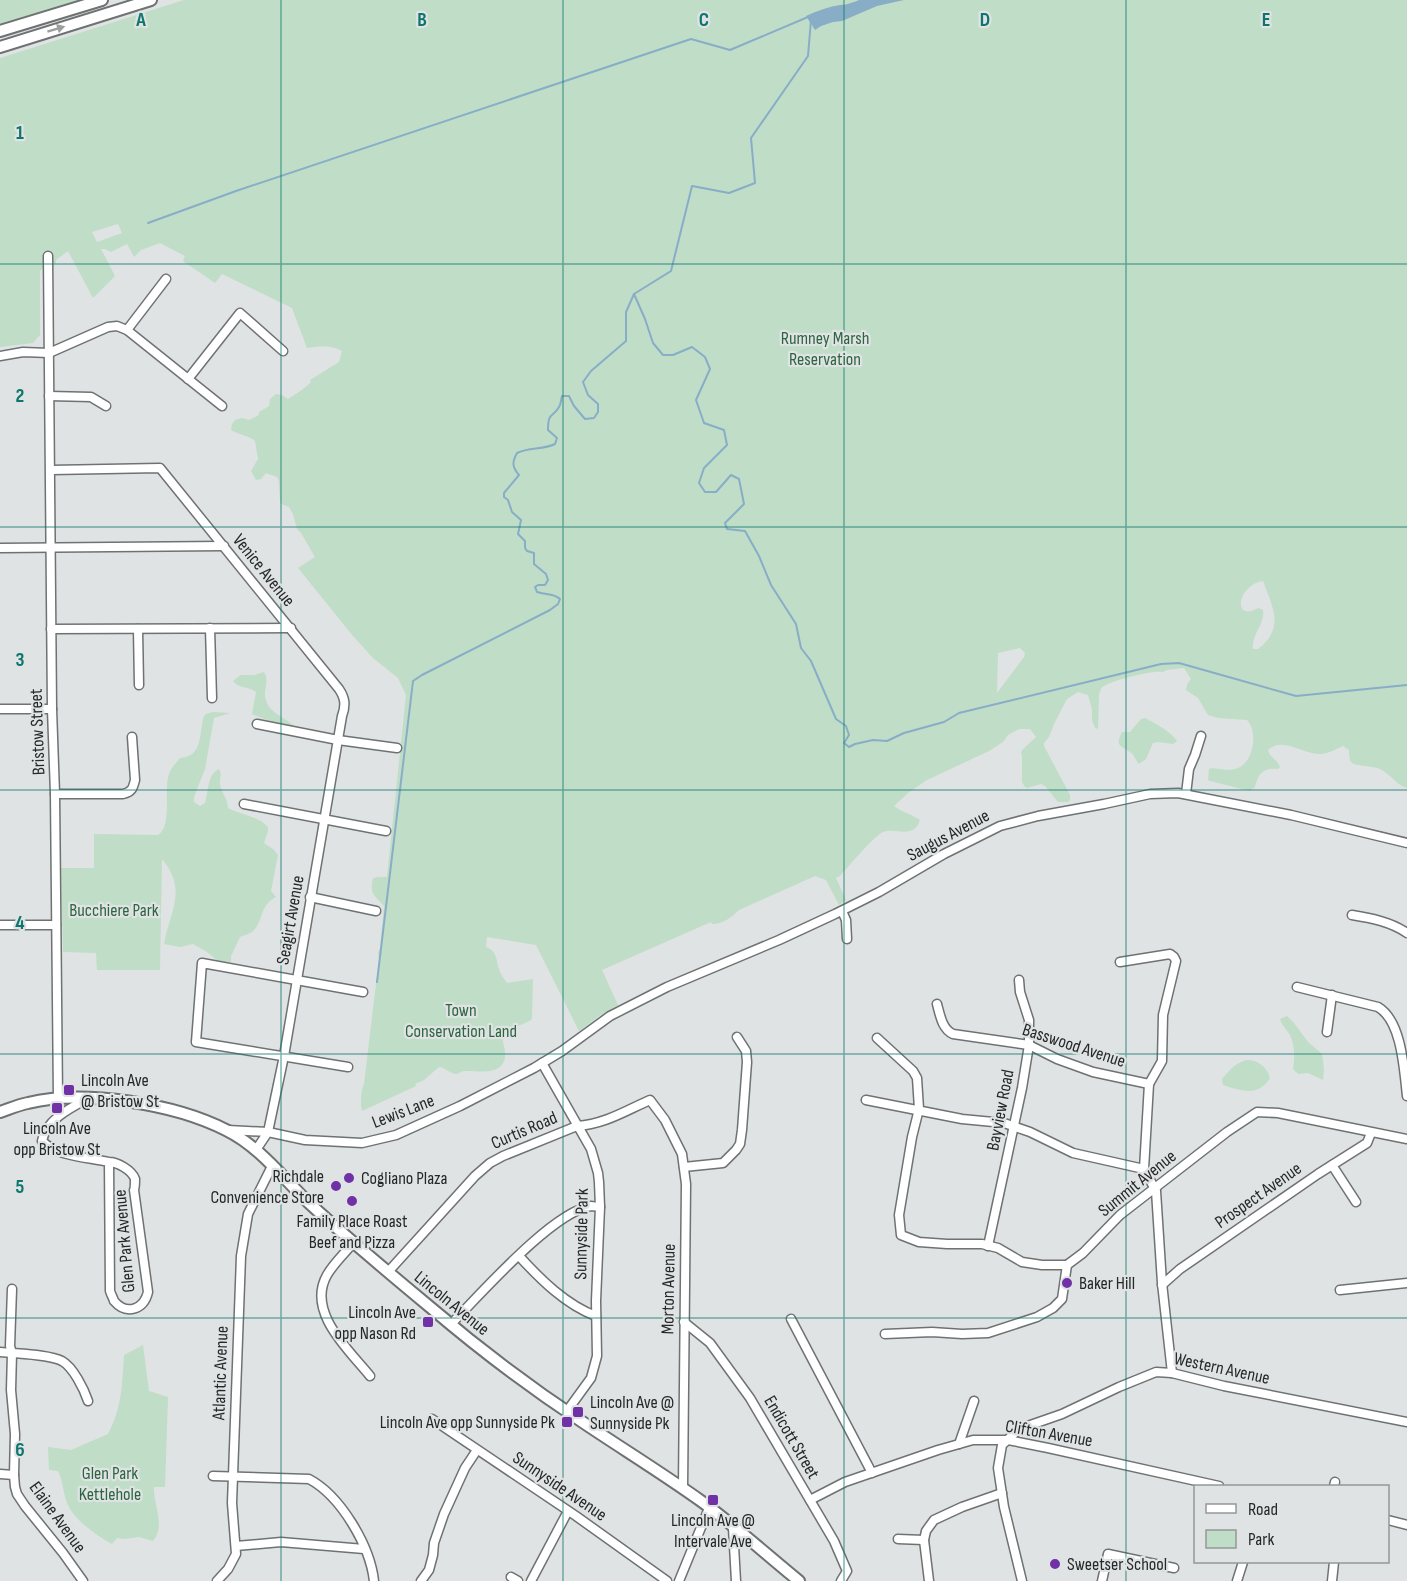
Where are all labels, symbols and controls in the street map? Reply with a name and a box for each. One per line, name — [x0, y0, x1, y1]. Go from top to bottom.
text: A — [135, 8, 146, 32]
text: B — [417, 8, 427, 32]
text: C — [699, 8, 709, 32]
text: D — [980, 8, 990, 32]
text: E — [1262, 8, 1270, 32]
one-way arrow — [47, 24, 65, 33]
text: 1 — [16, 121, 24, 145]
park label: Rumney Marsh Reservation — [781, 328, 869, 370]
text: 2 — [16, 384, 24, 408]
street label: Venice Avenue — [228, 530, 299, 611]
text: 3 — [16, 648, 25, 672]
street label: Bristow Street — [25, 688, 50, 776]
street label: Saugus Avenue — [903, 805, 993, 866]
street label: Seagirt Avenue — [272, 874, 309, 966]
park label: Bucchiere Park — [69, 900, 159, 921]
text: 4 — [15, 911, 25, 935]
park label: Town Conservation Land — [405, 1000, 517, 1042]
street label: Basswood Avenue — [1020, 1019, 1128, 1072]
street label: Bayview Road — [982, 1068, 1019, 1152]
place label: Lincoln Ave @ Bristow St — [81, 1070, 160, 1112]
marker: Lincoln Ave @ Bristow St — [62, 1083, 76, 1097]
street label: Lewis Lane — [369, 1090, 437, 1133]
marker: Lincoln Ave opp Bristow St — [50, 1101, 64, 1115]
street label: Curtis Road — [488, 1107, 560, 1154]
place label: Lincoln Ave opp Bristow St — [13, 1118, 101, 1160]
street label: Summit Avenue — [1094, 1146, 1180, 1221]
street label: Prospect Avenue — [1211, 1158, 1305, 1233]
place label: Richdale Convenience Store — [210, 1166, 324, 1208]
place label: Cogliano Plaza — [361, 1168, 448, 1189]
marker: Cogliano Plaza — [342, 1171, 356, 1185]
text: 5 — [16, 1175, 25, 1199]
marker: Richdale Convenience Store — [329, 1179, 343, 1193]
street label: Sunnyside Park — [570, 1188, 593, 1280]
street label: Glen Park Avenue — [110, 1189, 139, 1293]
marker: Family Place Roast Beef and Pizza — [345, 1194, 359, 1208]
place label: Family Place Roast Beef and Pizza — [296, 1211, 408, 1253]
street label: Morton Avenue — [657, 1243, 680, 1335]
street label: Lincoln Avenue — [410, 1267, 493, 1340]
place label: Baker Hill — [1079, 1273, 1135, 1294]
marker: Baker Hill — [1060, 1276, 1074, 1290]
place label: Lincoln Ave opp Nason Rd — [335, 1302, 416, 1344]
marker: Lincoln Ave opp Nason Rd — [421, 1315, 435, 1329]
street label: Atlantic Avenue — [208, 1326, 233, 1421]
street label: Western Avenue — [1172, 1348, 1272, 1389]
place label: Lincoln Ave @ Sunnyside Pk — [590, 1392, 674, 1434]
street label: Endicott Street — [759, 1392, 824, 1483]
marker: Lincoln Ave @ Sunnyside Pk — [571, 1405, 585, 1419]
place label: Lincoln Ave opp Sunnyside Pk — [380, 1412, 555, 1433]
marker: Lincoln Ave opp Sunnyside Pk — [560, 1415, 574, 1429]
street label: Clifton Avenue — [1004, 1415, 1094, 1452]
text: 6 — [15, 1438, 25, 1462]
street label: Sunnyside Avenue — [509, 1447, 611, 1526]
park label: Glen Park Kettlehole — [79, 1463, 141, 1505]
street label: Elaine Avenue — [25, 1478, 90, 1557]
legend — [1194, 1485, 1389, 1563]
marker: Lincoln Ave @ Intervale Ave — [706, 1493, 720, 1507]
text: Road — [1248, 1499, 1278, 1520]
place label: Lincoln Ave @ Intervale Ave — [671, 1510, 755, 1552]
text: Park — [1248, 1529, 1274, 1550]
place label: Sweetser School — [1067, 1554, 1167, 1575]
marker: Sweetser School — [1048, 1557, 1062, 1571]

